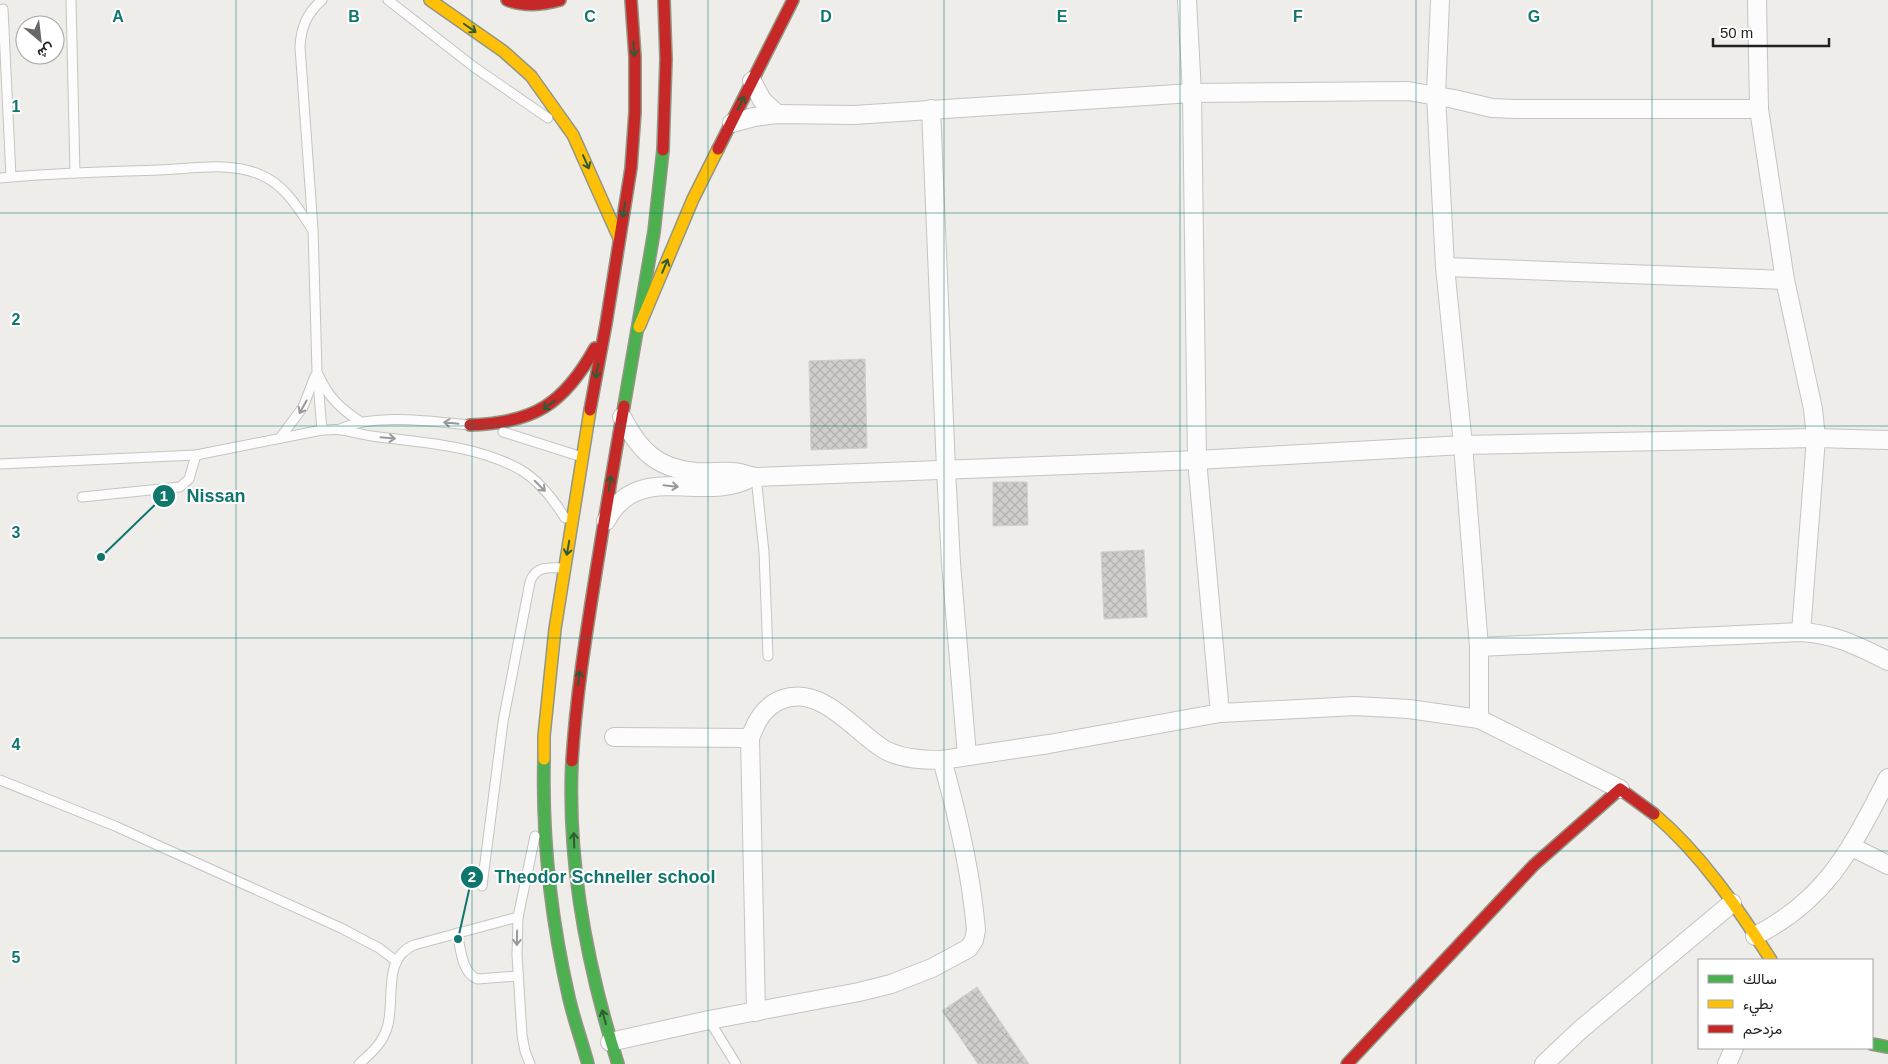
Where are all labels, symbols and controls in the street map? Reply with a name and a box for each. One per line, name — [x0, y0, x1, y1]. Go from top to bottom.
text: A — [112, 8, 124, 25]
text: B — [348, 8, 360, 25]
text: C — [584, 8, 596, 25]
text: D — [820, 8, 832, 25]
text: E — [1057, 8, 1068, 25]
text: F — [1293, 8, 1303, 25]
text: G — [1528, 8, 1540, 25]
north arrow — [15, 15, 65, 65]
scale bar — [1713, 15, 1829, 47]
one-way arrow — [463, 23, 477, 33]
text: 50 m — [1720, 24, 1753, 41]
text: ش — [34, 40, 57, 63]
one-way arrow — [630, 40, 639, 56]
one-way arrow — [737, 96, 747, 111]
text: 1 — [12, 98, 21, 115]
one-way arrow — [581, 154, 591, 169]
one-way arrow — [619, 202, 629, 218]
one-way arrow — [660, 259, 670, 274]
text: 2 — [12, 311, 21, 328]
one-way arrow — [592, 362, 602, 378]
one-way arrow — [297, 399, 307, 414]
one-way arrow — [542, 400, 556, 410]
one-way arrow — [443, 418, 459, 428]
one-way arrow — [380, 433, 396, 443]
one-way arrow — [605, 475, 615, 491]
callout: Nissan — [152, 479, 256, 512]
one-way arrow — [534, 480, 546, 492]
one-way arrow — [662, 481, 678, 491]
text: Nissan — [186, 486, 246, 506]
text: 1 — [160, 487, 168, 504]
text: 3 — [12, 524, 21, 541]
one-way arrow — [563, 540, 573, 556]
one-way arrow — [574, 670, 584, 686]
text: 4 — [12, 736, 21, 753]
one-way arrow — [570, 832, 579, 848]
callout: Theodor Schneller school — [459, 861, 725, 894]
text: Theodor Schneller school — [494, 867, 716, 887]
text: 2 — [468, 868, 476, 885]
one-way arrow — [513, 930, 522, 946]
text: 5 — [12, 949, 21, 966]
legend — [1698, 959, 1873, 1049]
text: سالك — [1743, 970, 1777, 987]
text: بطيء — [1743, 995, 1773, 1017]
one-way arrow — [598, 1010, 608, 1026]
text: مزدحم — [1743, 1020, 1782, 1039]

